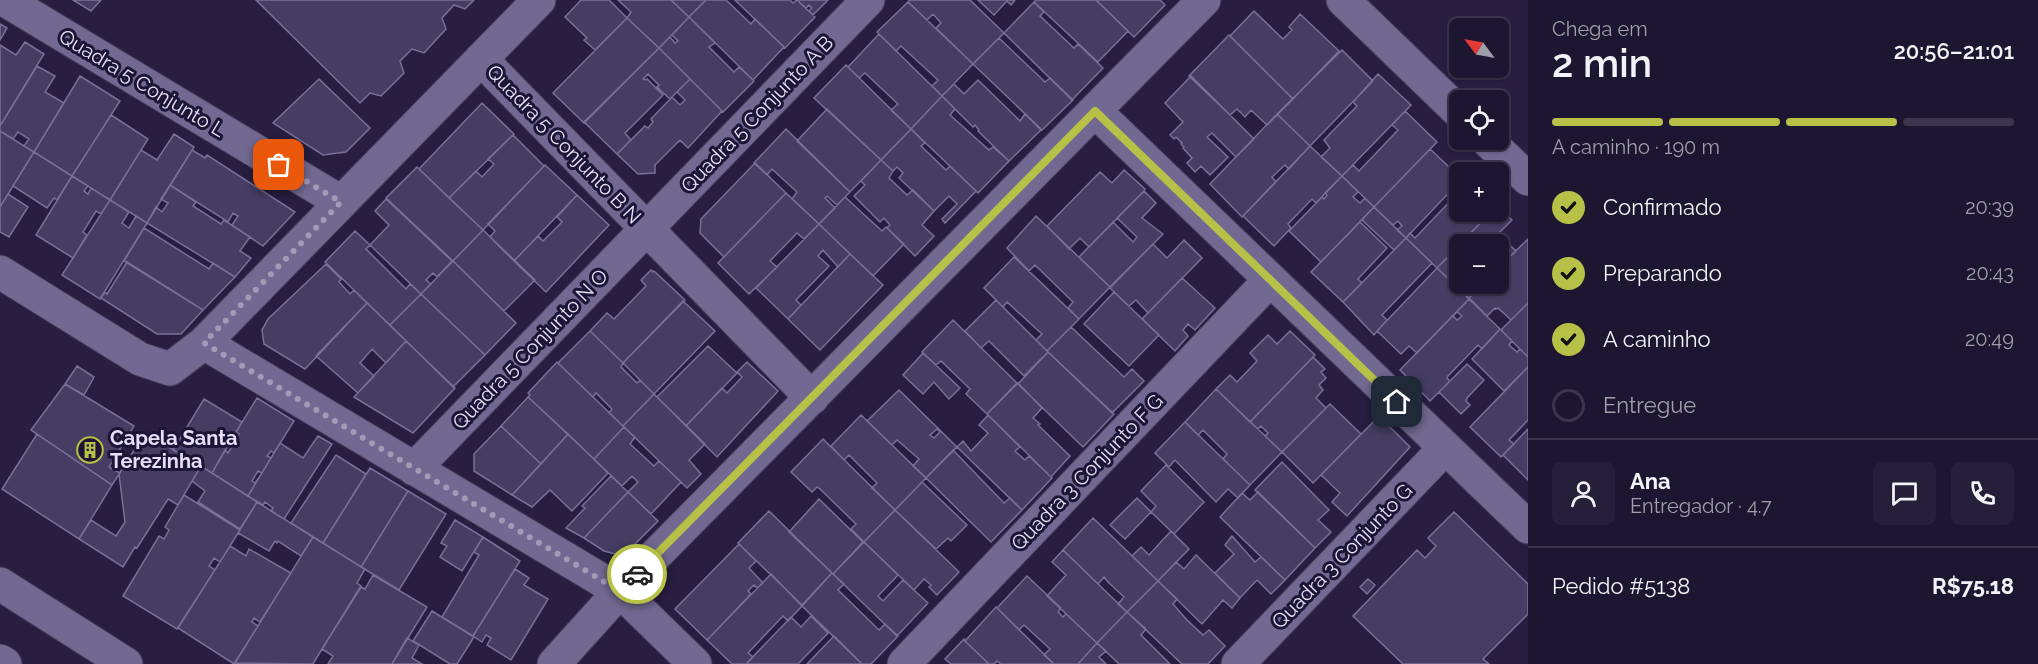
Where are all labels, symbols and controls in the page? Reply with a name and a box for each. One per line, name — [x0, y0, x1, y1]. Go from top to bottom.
text: Chega em — [1552, 17, 1648, 41]
north arrow — [1449, 18, 1509, 78]
map controls — [1449, 18, 1509, 294]
street label: Quadra 5 Conjunto L — [55, 24, 230, 142]
street label: Quadra 5 Conjunto A B — [676, 31, 838, 197]
text: 20:56–21:01 — [1894, 38, 2014, 64]
text: 2 min — [1552, 40, 1652, 86]
street label: Quadra 5 Conjunto B N — [482, 59, 646, 229]
button: locate — [1449, 90, 1509, 150]
text: A caminho · 190 m — [1552, 135, 1720, 159]
pin — [253, 139, 304, 190]
icon: bag — [262, 148, 295, 181]
button: + — [1449, 162, 1509, 222]
icon: check — [1552, 191, 1585, 224]
text: Confirmado — [1603, 194, 1722, 220]
text: 20:39 — [1965, 195, 2014, 219]
button: − — [1449, 234, 1509, 294]
icon: check — [1552, 257, 1585, 290]
text: Preparando — [1603, 260, 1722, 286]
text: 20:43 — [1966, 261, 2014, 285]
street label: Quadra 5 Conjunto N O — [447, 264, 613, 434]
icon: check — [1552, 323, 1585, 356]
text: A caminho — [1603, 326, 1711, 352]
text: 20:49 — [1965, 327, 2014, 351]
pin — [1371, 376, 1422, 427]
icon: home — [1380, 385, 1413, 418]
street label: Quadra 3 Conjunto F G — [1006, 389, 1168, 555]
text: Entregue — [1603, 392, 1696, 418]
place label: Capela Santa Terezinha — [110, 426, 237, 473]
building icon: Capela Santa Terezinha — [75, 435, 105, 465]
button: person — [1552, 462, 1615, 525]
button: chat — [1873, 462, 1936, 525]
button: phone — [1951, 462, 2014, 525]
text: Ana — [1630, 468, 1671, 494]
street label: Quadra 3 Conjunto G — [1267, 479, 1417, 633]
text: Entregador · 4.7 — [1630, 494, 1772, 518]
courier — [607, 544, 667, 604]
icon: car — [621, 558, 654, 591]
text: Pedido #5138 — [1552, 573, 1690, 599]
text: R$75.18 — [1932, 573, 2014, 599]

